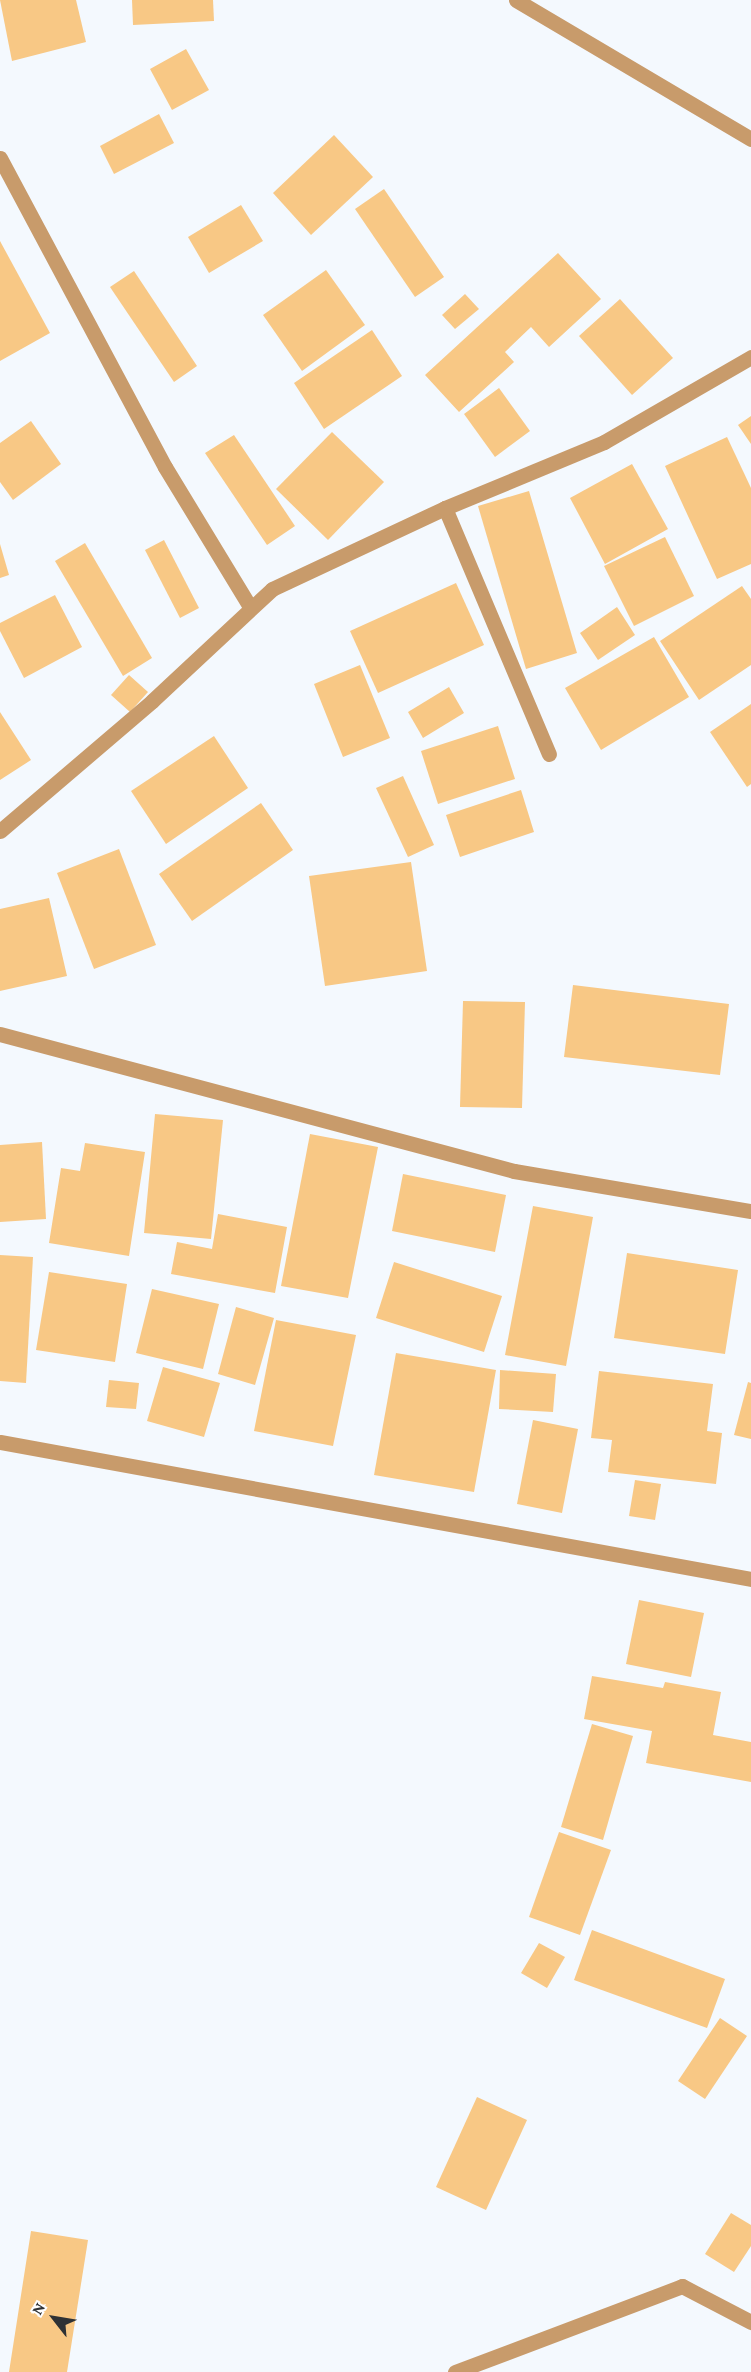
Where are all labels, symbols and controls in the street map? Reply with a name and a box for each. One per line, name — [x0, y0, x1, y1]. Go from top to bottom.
north arrow — [24, 2288, 84, 2348]
text: N — [28, 2299, 48, 2318]

